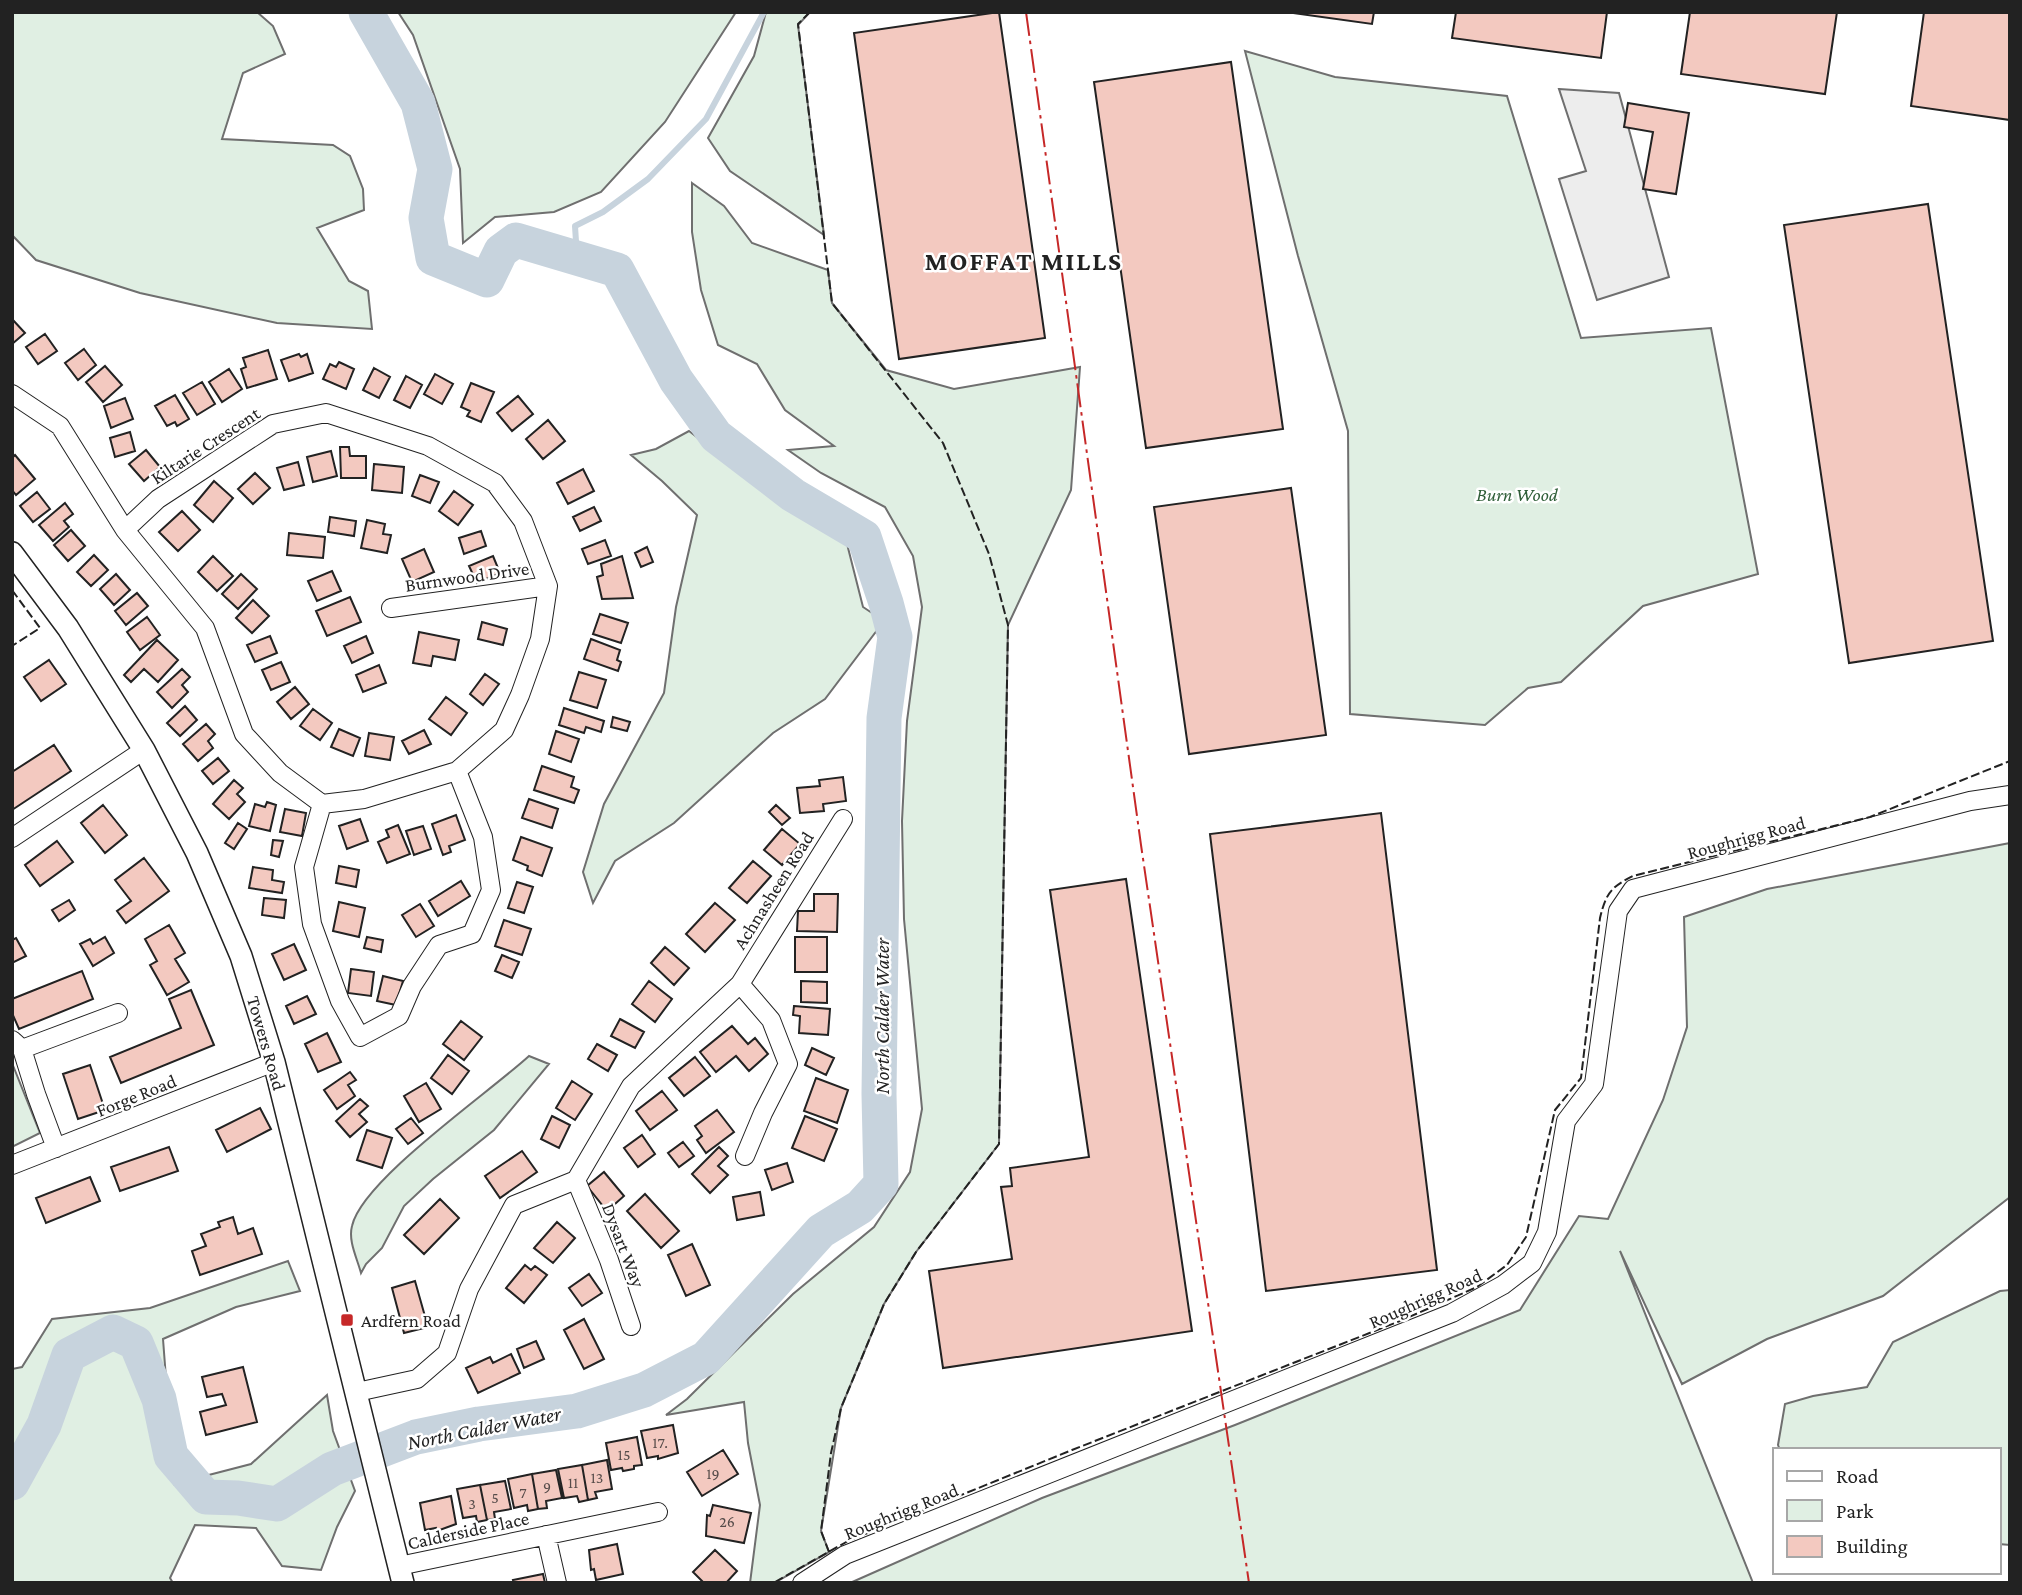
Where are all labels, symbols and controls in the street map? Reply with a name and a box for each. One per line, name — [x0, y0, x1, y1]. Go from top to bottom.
district label: MOFFAT MILLS — [925, 247, 1123, 276]
street label: Kiltarie Crescent — [147, 402, 264, 488]
park label: Burn Wood — [1476, 484, 1559, 505]
street label: Burnwood Drive — [404, 557, 530, 596]
street label: Roughrigg Road — [1685, 812, 1807, 863]
street label: Achnasheen Road — [729, 828, 818, 953]
water label: North Calder Water — [870, 937, 894, 1094]
street label: Towers Road — [243, 993, 290, 1093]
street label: Forge Road — [93, 1070, 179, 1121]
street label: Dysart Way — [598, 1200, 649, 1290]
street label: Roughrigg Road — [1365, 1264, 1485, 1333]
place label: Ardfern Road — [361, 1310, 461, 1331]
marker: Ardfern Road — [339, 1312, 355, 1328]
water label: North Calder Water — [405, 1401, 564, 1455]
house number: 17. — [652, 1434, 668, 1451]
house number: 15 — [618, 1446, 630, 1463]
legend — [1773, 1448, 2001, 1574]
text: Road — [1836, 1464, 1879, 1488]
house number: 19 — [706, 1465, 720, 1482]
house number: 13 — [591, 1469, 603, 1486]
house number: 11 — [568, 1474, 578, 1491]
house number: 9 — [543, 1478, 551, 1495]
street label: Roughrigg Road — [841, 1479, 961, 1544]
house number: 7 — [519, 1484, 527, 1501]
house number: 5 — [491, 1489, 499, 1506]
house number: 3 — [468, 1495, 476, 1512]
text: Park — [1836, 1499, 1873, 1523]
street label: Calderside Place — [405, 1507, 531, 1554]
house number: 26 — [719, 1513, 735, 1530]
text: Building — [1836, 1534, 1908, 1558]

